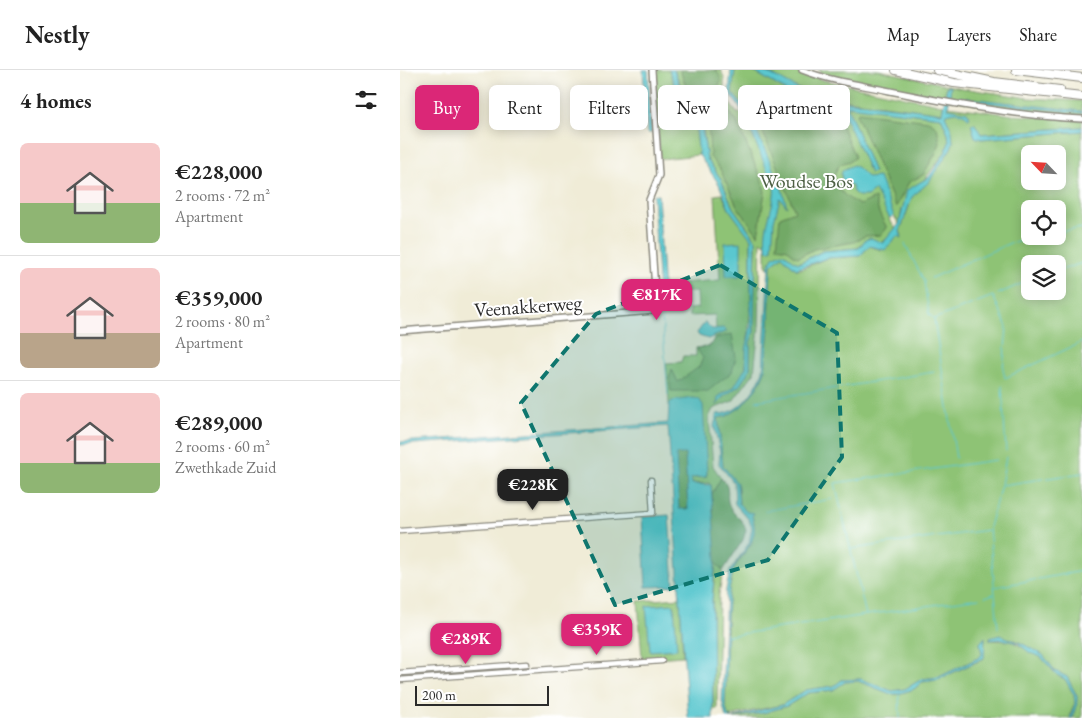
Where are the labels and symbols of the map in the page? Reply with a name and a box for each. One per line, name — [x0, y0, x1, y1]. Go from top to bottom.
north arrow — [1021, 145, 1066, 190]
park label: Woudse Bos — [759, 168, 853, 194]
pin: €817K — [622, 278, 692, 321]
street label: Veenakkerweg — [473, 289, 583, 323]
pin: €228K — [498, 468, 568, 511]
pin: €359K — [562, 614, 632, 656]
pin: €289K — [431, 622, 501, 665]
scale bar — [415, 683, 549, 706]

